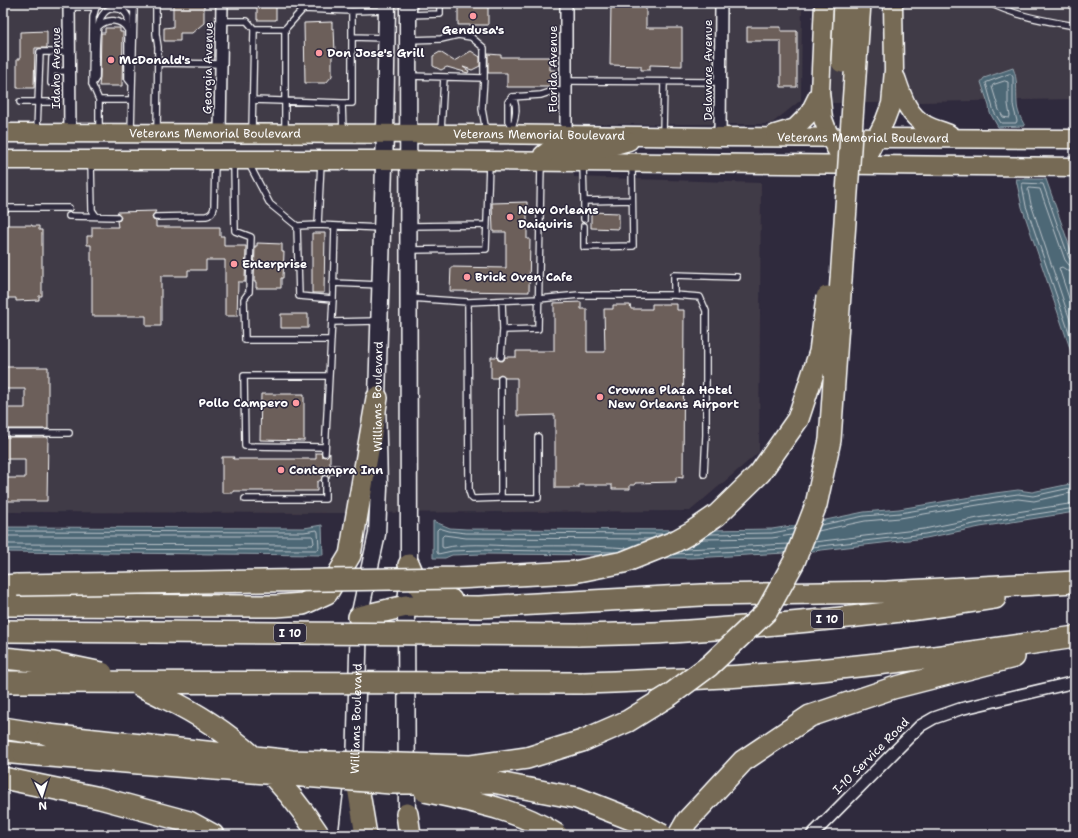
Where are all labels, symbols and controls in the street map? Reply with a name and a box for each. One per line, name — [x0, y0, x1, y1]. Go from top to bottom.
marker: Gendusa's — [468, 11, 478, 21]
street label: Delaware Avenue — [700, 19, 716, 120]
street label: Georgia Avenue — [199, 22, 217, 114]
place label: Gendusa's — [442, 22, 504, 38]
street label: Florida Avenue — [545, 25, 561, 113]
street label: Idaho Avenue — [48, 27, 64, 109]
place label: Don Jose's Grill — [327, 45, 424, 61]
marker: Don Jose's Grill — [314, 48, 324, 58]
place label: McDonald's — [119, 52, 191, 68]
marker: McDonald's — [106, 55, 116, 65]
street label: Veterans Memorial Boulevard — [129, 125, 301, 142]
street label: Veterans Memorial Boulevard — [453, 126, 625, 144]
street label: Veterans Memorial Boulevard — [777, 129, 949, 146]
place label: New Orleans Daiquiris — [518, 202, 599, 232]
marker: New Orleans Daiquiris — [505, 212, 515, 222]
place label: Enterprise — [242, 256, 307, 272]
marker: Enterprise — [229, 259, 239, 269]
place label: Brick Oven Cafe — [475, 269, 573, 285]
marker: Brick Oven Cafe — [462, 272, 472, 282]
street label: Williams Boulevard — [369, 341, 387, 452]
place label: Crowne Plaza Hotel New Orleans Airport — [608, 382, 739, 412]
marker: Crowne Plaza Hotel New Orleans Airport — [595, 392, 605, 402]
place label: Pollo Campero — [198, 395, 288, 411]
marker: Pollo Campero — [291, 398, 301, 408]
place label: Contempra Inn — [289, 462, 383, 478]
marker: Contempra Inn — [276, 465, 286, 475]
road number: I 10 — [811, 610, 843, 628]
road number: I 10 — [274, 624, 306, 642]
street label: Williams Boulevard — [347, 663, 366, 774]
street label: I-10 Service Road — [829, 714, 913, 798]
north arrow — [22, 776, 62, 816]
text: N — [38, 798, 48, 813]

